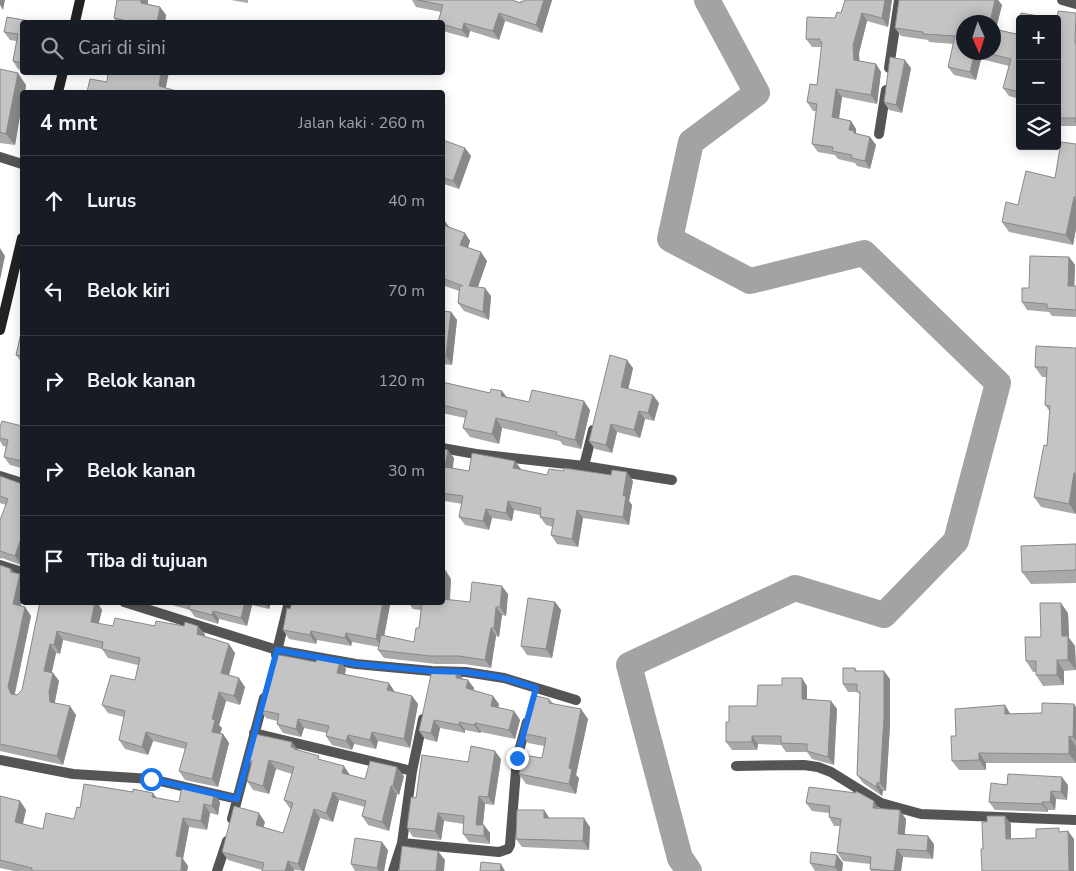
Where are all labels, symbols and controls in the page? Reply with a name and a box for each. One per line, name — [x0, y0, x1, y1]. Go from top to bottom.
north arrow — [956, 15, 1001, 60]
map controls — [1016, 15, 1061, 150]
button: + — [1016, 15, 1061, 60]
search box — [20, 20, 445, 75]
icon: search — [38, 34, 66, 62]
text: Cari di sini — [78, 35, 166, 61]
button: − — [1016, 60, 1061, 105]
button: layers — [1016, 105, 1061, 150]
text: 4 mnt — [40, 109, 97, 137]
text: Jalan kaki · 260 m — [298, 112, 425, 134]
icon: ahead — [40, 187, 68, 215]
text: Lurus — [87, 188, 136, 214]
text: 40 m — [388, 190, 425, 212]
icon: left — [40, 277, 68, 305]
text: Belok kiri — [87, 278, 170, 304]
text: 70 m — [388, 280, 425, 302]
icon: right — [40, 367, 68, 395]
text: Belok kanan — [87, 368, 196, 394]
text: 120 m — [378, 370, 425, 392]
icon: right — [40, 457, 68, 485]
text: Belok kanan — [87, 458, 196, 484]
text: 30 m — [388, 460, 425, 482]
icon: arrive — [40, 547, 68, 575]
text: Tiba di tujuan — [87, 548, 208, 574]
route end — [506, 747, 529, 770]
route start — [140, 768, 163, 791]

